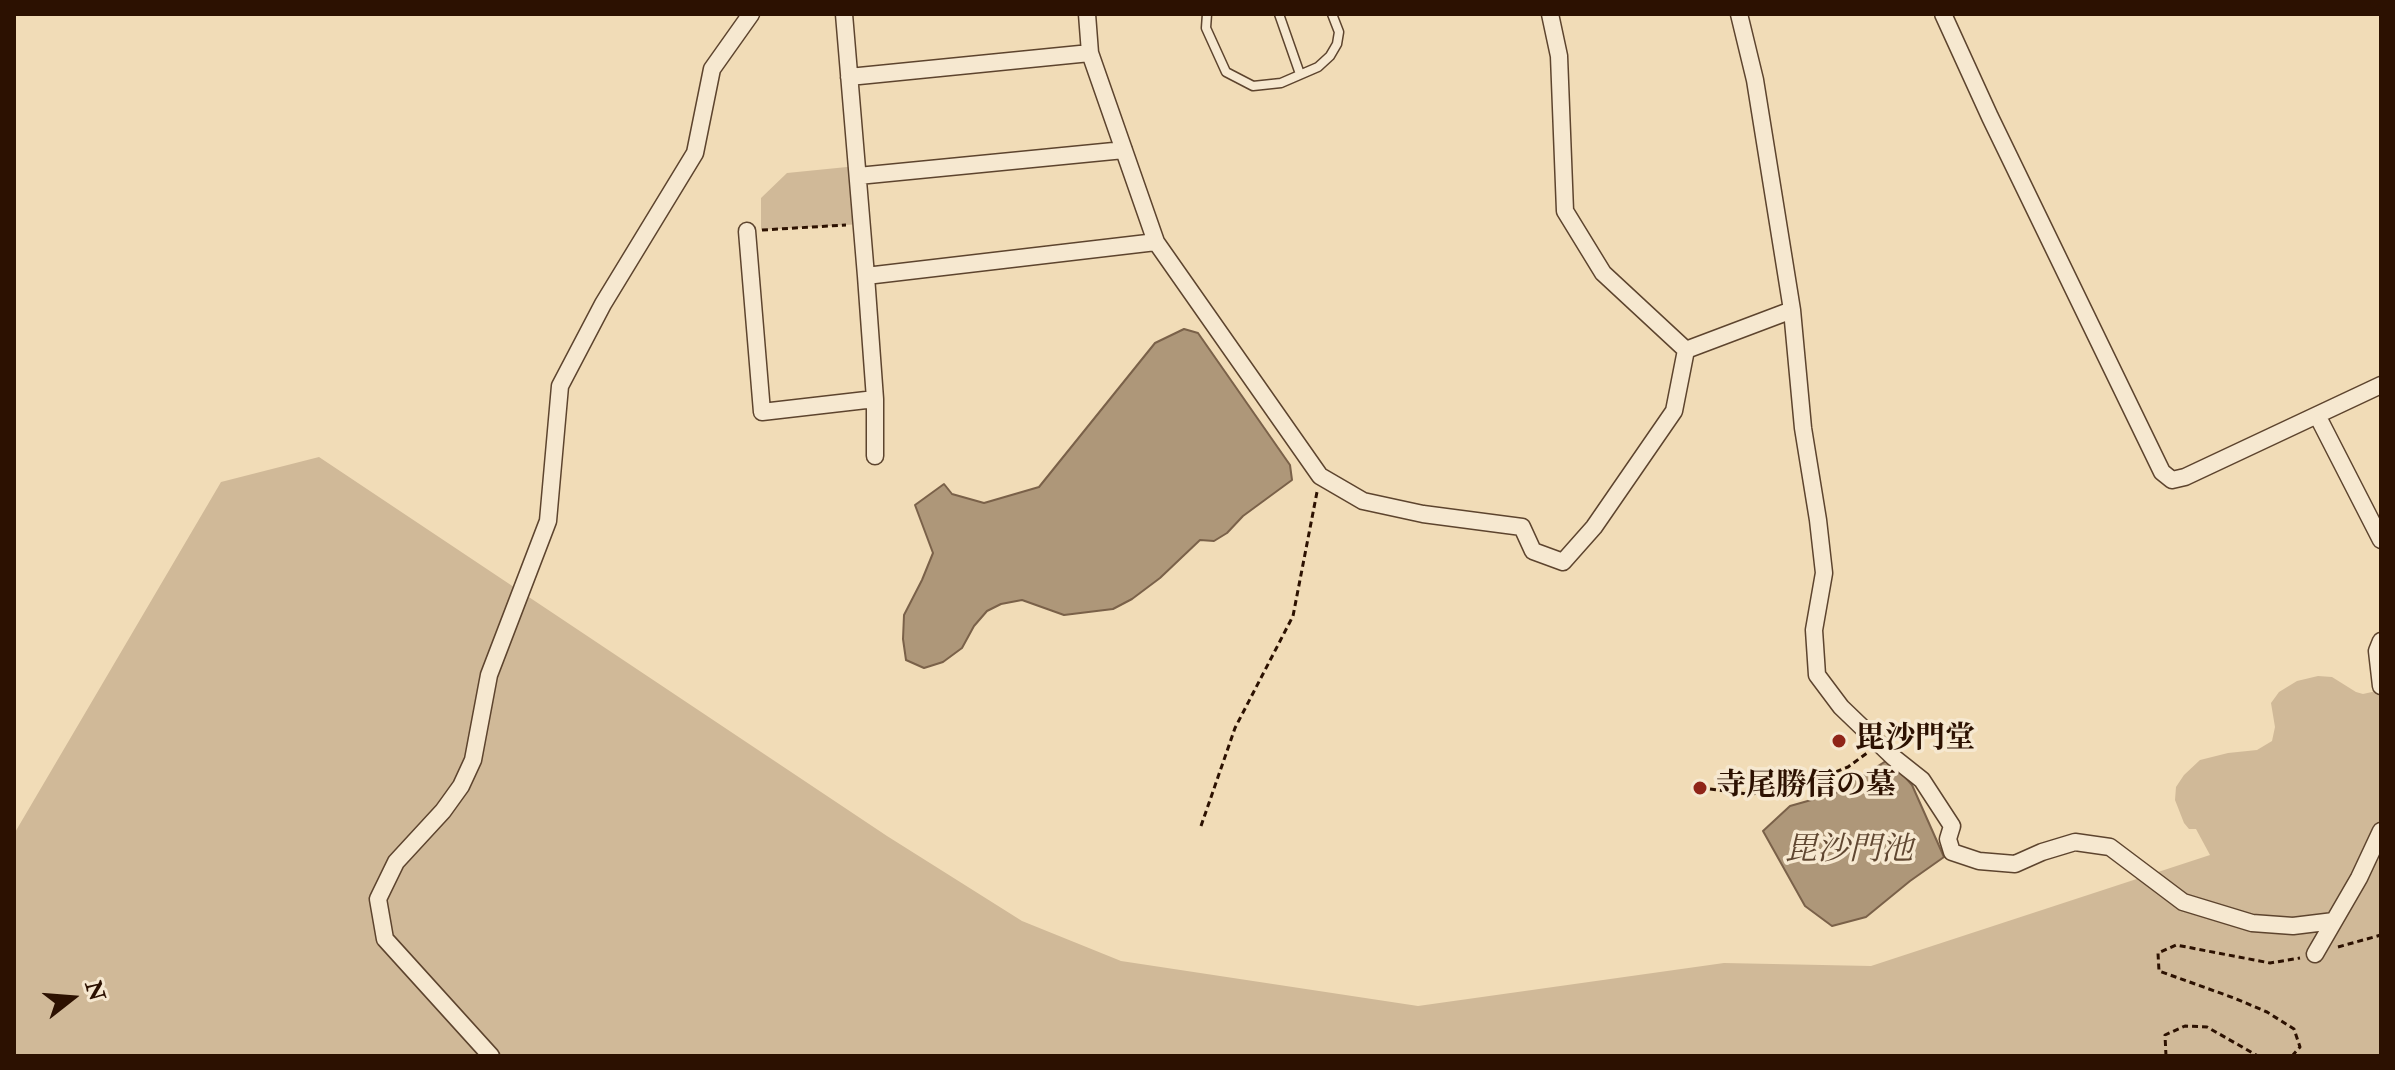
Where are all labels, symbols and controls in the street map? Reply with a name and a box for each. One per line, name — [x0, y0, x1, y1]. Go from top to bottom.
place label: 毘沙門堂 — [1855, 723, 1975, 759]
marker: 毘沙門堂 — [1830, 732, 1848, 750]
place label: 寺尾勝信の墓 — [1716, 770, 1896, 806]
marker: 寺尾勝信の墓 — [1691, 779, 1709, 797]
water label: 毘沙門池 — [1785, 833, 1913, 871]
north arrow — [32, 958, 112, 1038]
text: N — [79, 977, 111, 1004]

